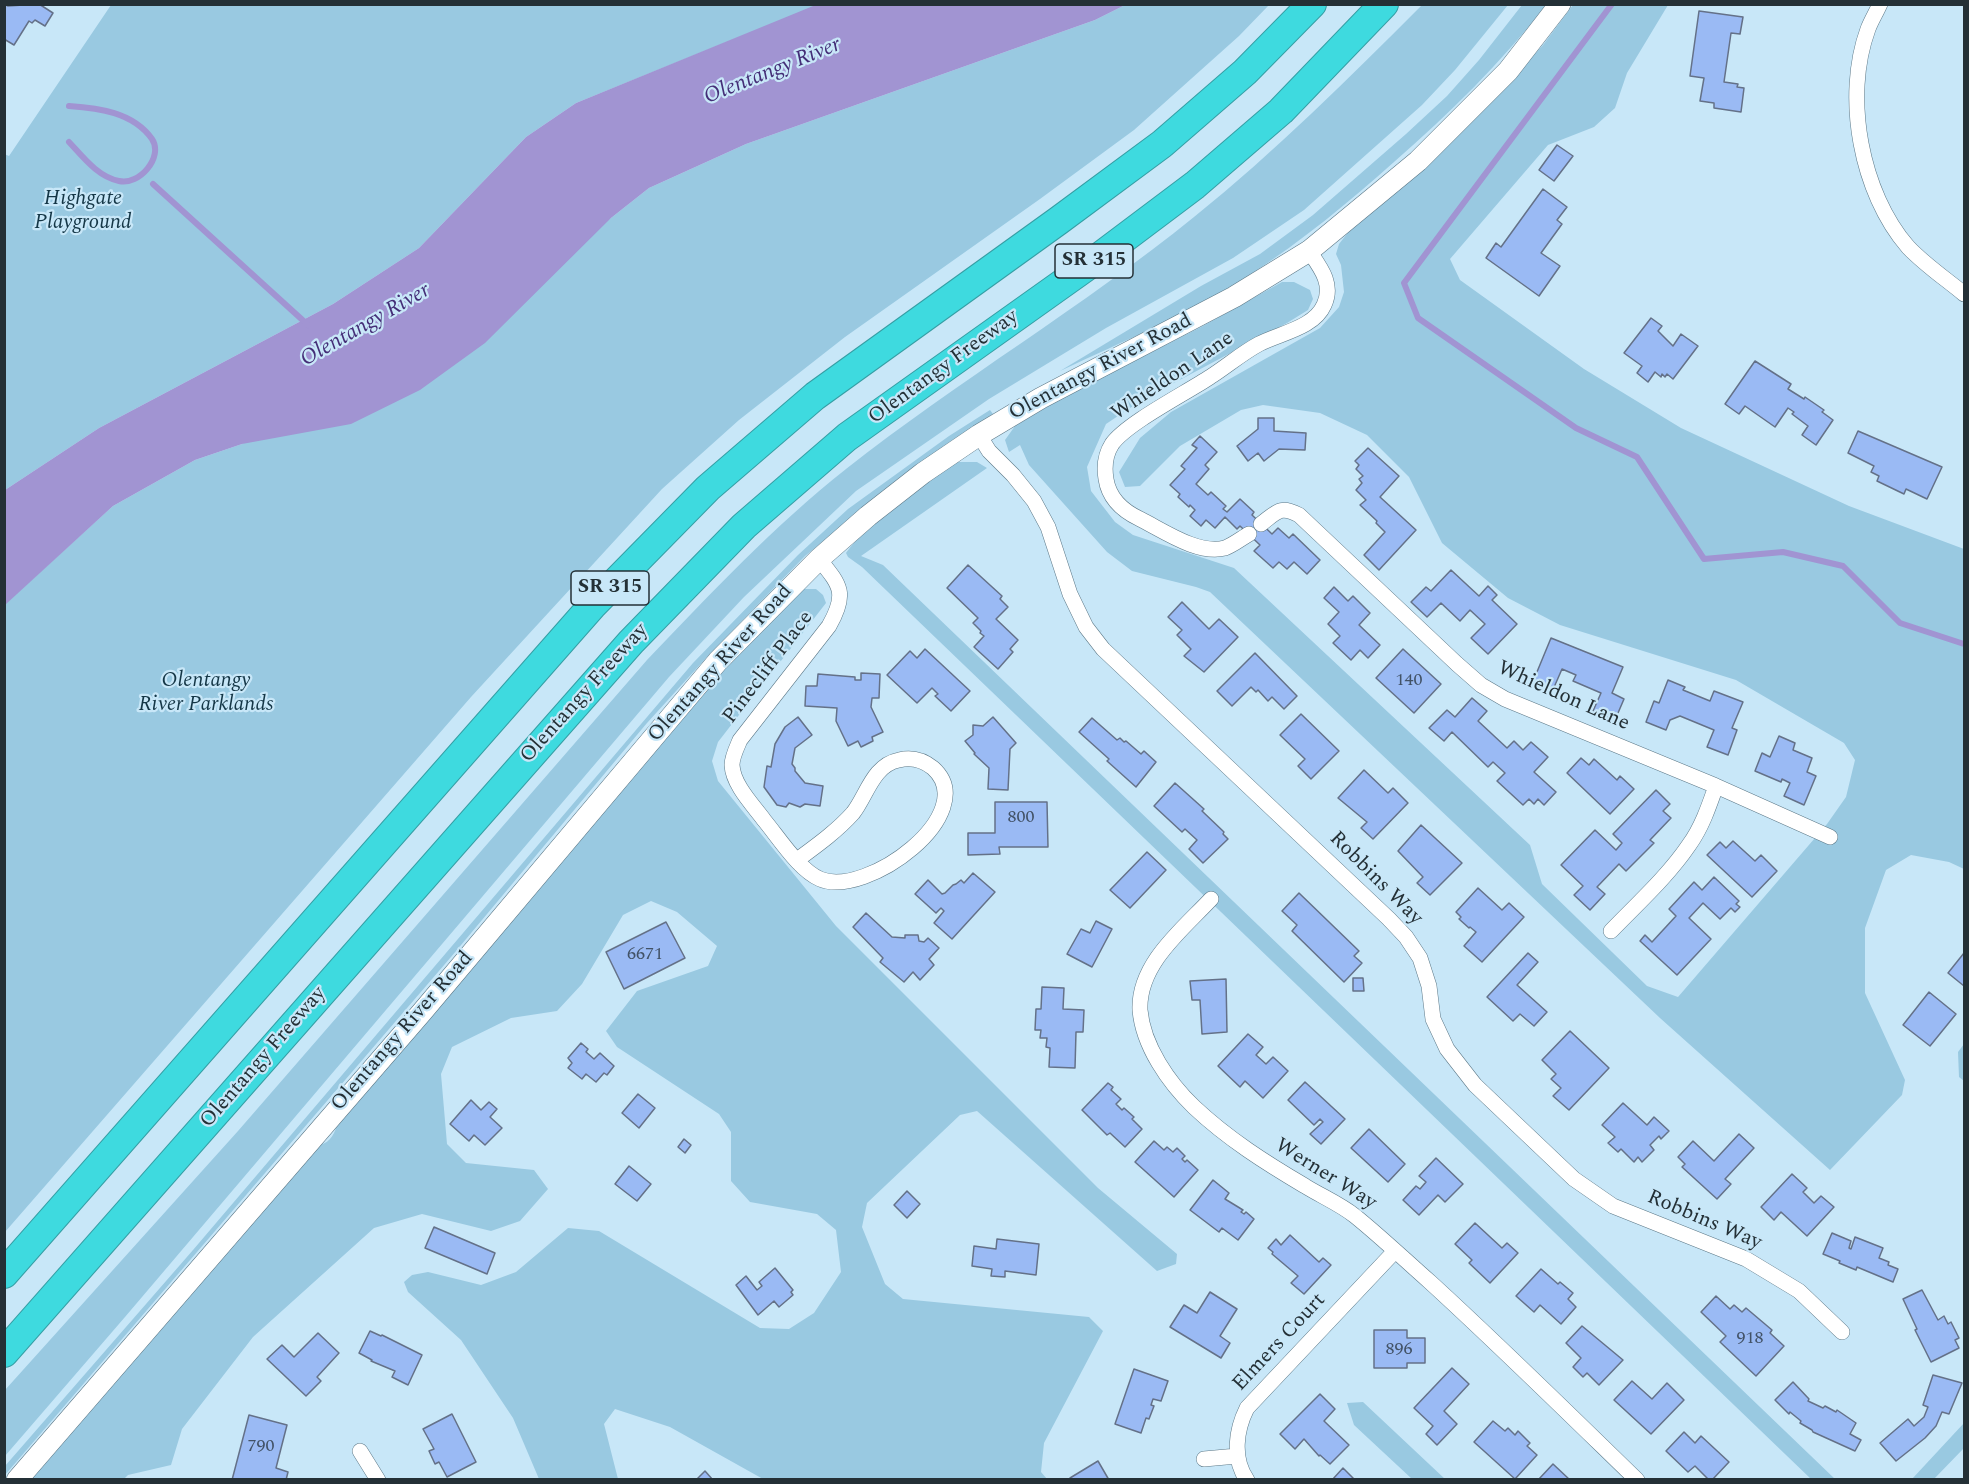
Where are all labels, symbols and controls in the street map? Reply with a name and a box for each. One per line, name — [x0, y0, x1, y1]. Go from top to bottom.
water label: Olentangy River — [701, 33, 845, 111]
park label: Highgate Playground — [34, 187, 132, 237]
road number: SR 315 — [1055, 244, 1133, 278]
water label: Olentangy River — [297, 278, 435, 374]
street label: Olentangy Freeway — [864, 305, 1024, 431]
street label: Olentangy River Road — [1005, 309, 1197, 427]
street label: Whieldon Lane — [1107, 327, 1239, 427]
road number: SR 315 — [571, 571, 649, 605]
street label: Olentangy River Road — [643, 580, 799, 748]
street label: Pinecliff Place — [718, 607, 820, 729]
street label: Olentangy Freeway — [516, 619, 654, 769]
street label: Whieldon Lane — [1493, 657, 1633, 737]
park label: Olentangy River Parklands — [139, 669, 273, 719]
house number: 140 — [1396, 670, 1422, 692]
house number: 800 — [1008, 807, 1034, 829]
street label: Robbins Way — [1323, 827, 1427, 931]
house number: 6671 — [627, 944, 663, 966]
street label: Olentangy River Road — [327, 947, 479, 1117]
street label: Olentangy Freeway — [196, 982, 332, 1134]
street label: Werner Way — [1270, 1134, 1380, 1216]
street label: Robbins Way — [1643, 1186, 1765, 1256]
street label: Elmers Court — [1228, 1289, 1332, 1397]
house number: 918 — [1737, 1328, 1763, 1350]
house number: 896 — [1386, 1339, 1412, 1361]
house number: 790 — [248, 1436, 274, 1458]

